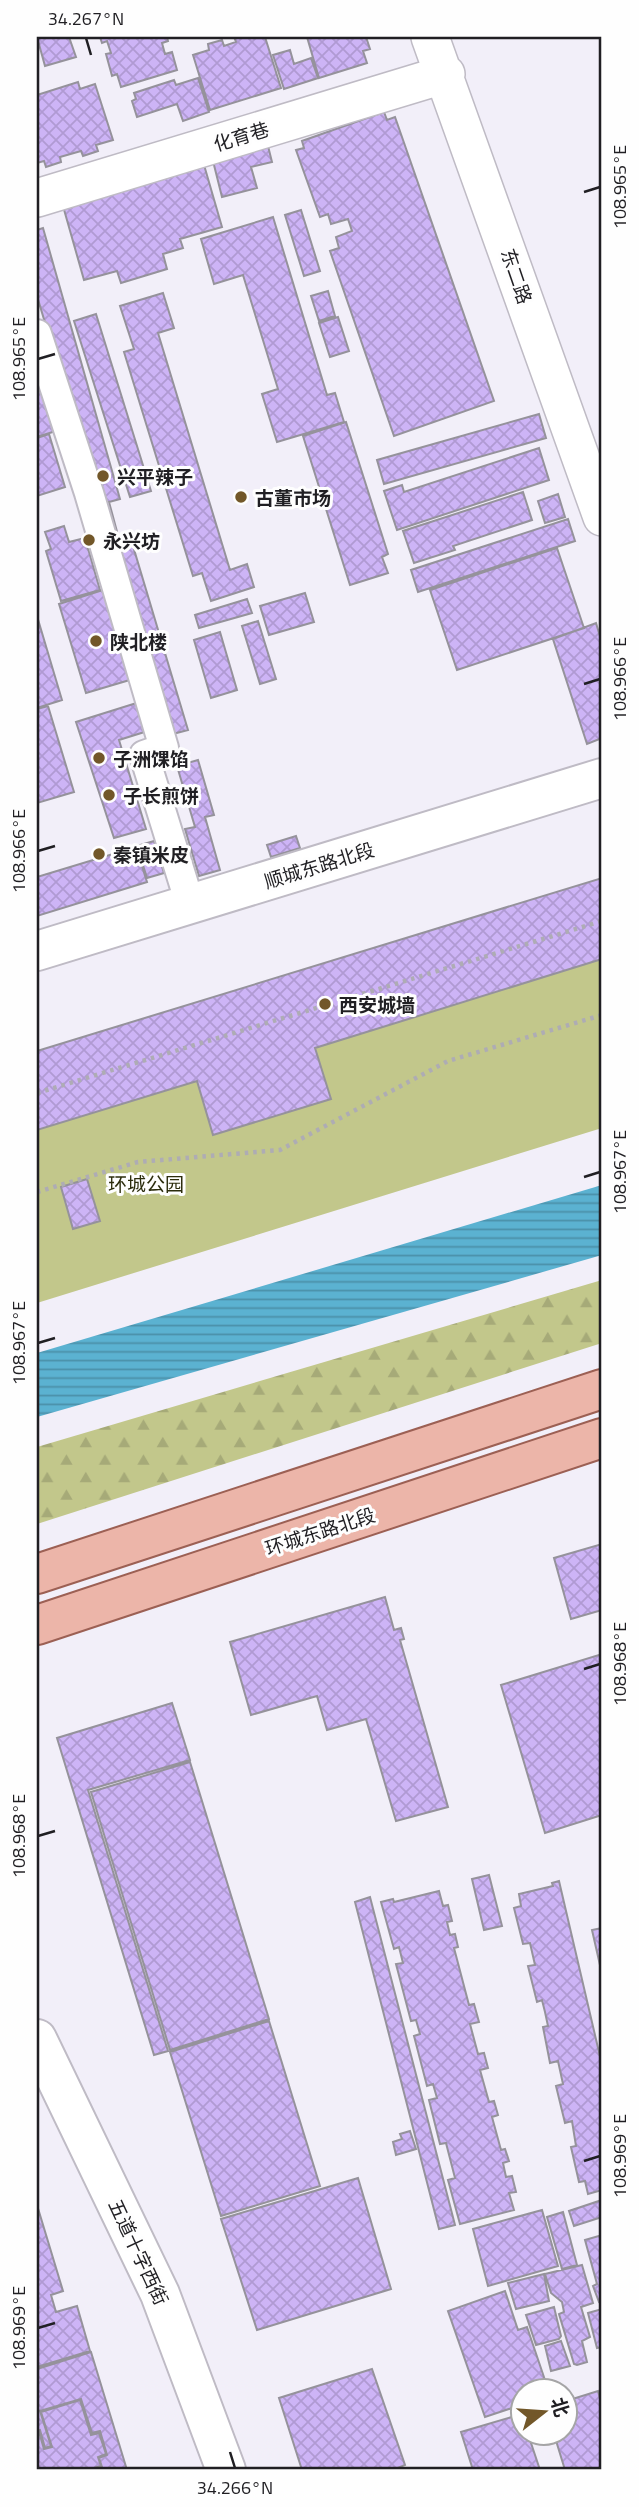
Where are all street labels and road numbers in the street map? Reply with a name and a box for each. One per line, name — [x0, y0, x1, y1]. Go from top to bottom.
street label: 化育巷 — [209, 114, 273, 158]
street label: 东二路 — [494, 244, 540, 308]
street label: 顺城东路北段 — [260, 834, 378, 896]
street label: 环城东路北段 — [261, 1500, 379, 1562]
street label: 五道十字西街 — [102, 2194, 176, 2310]

